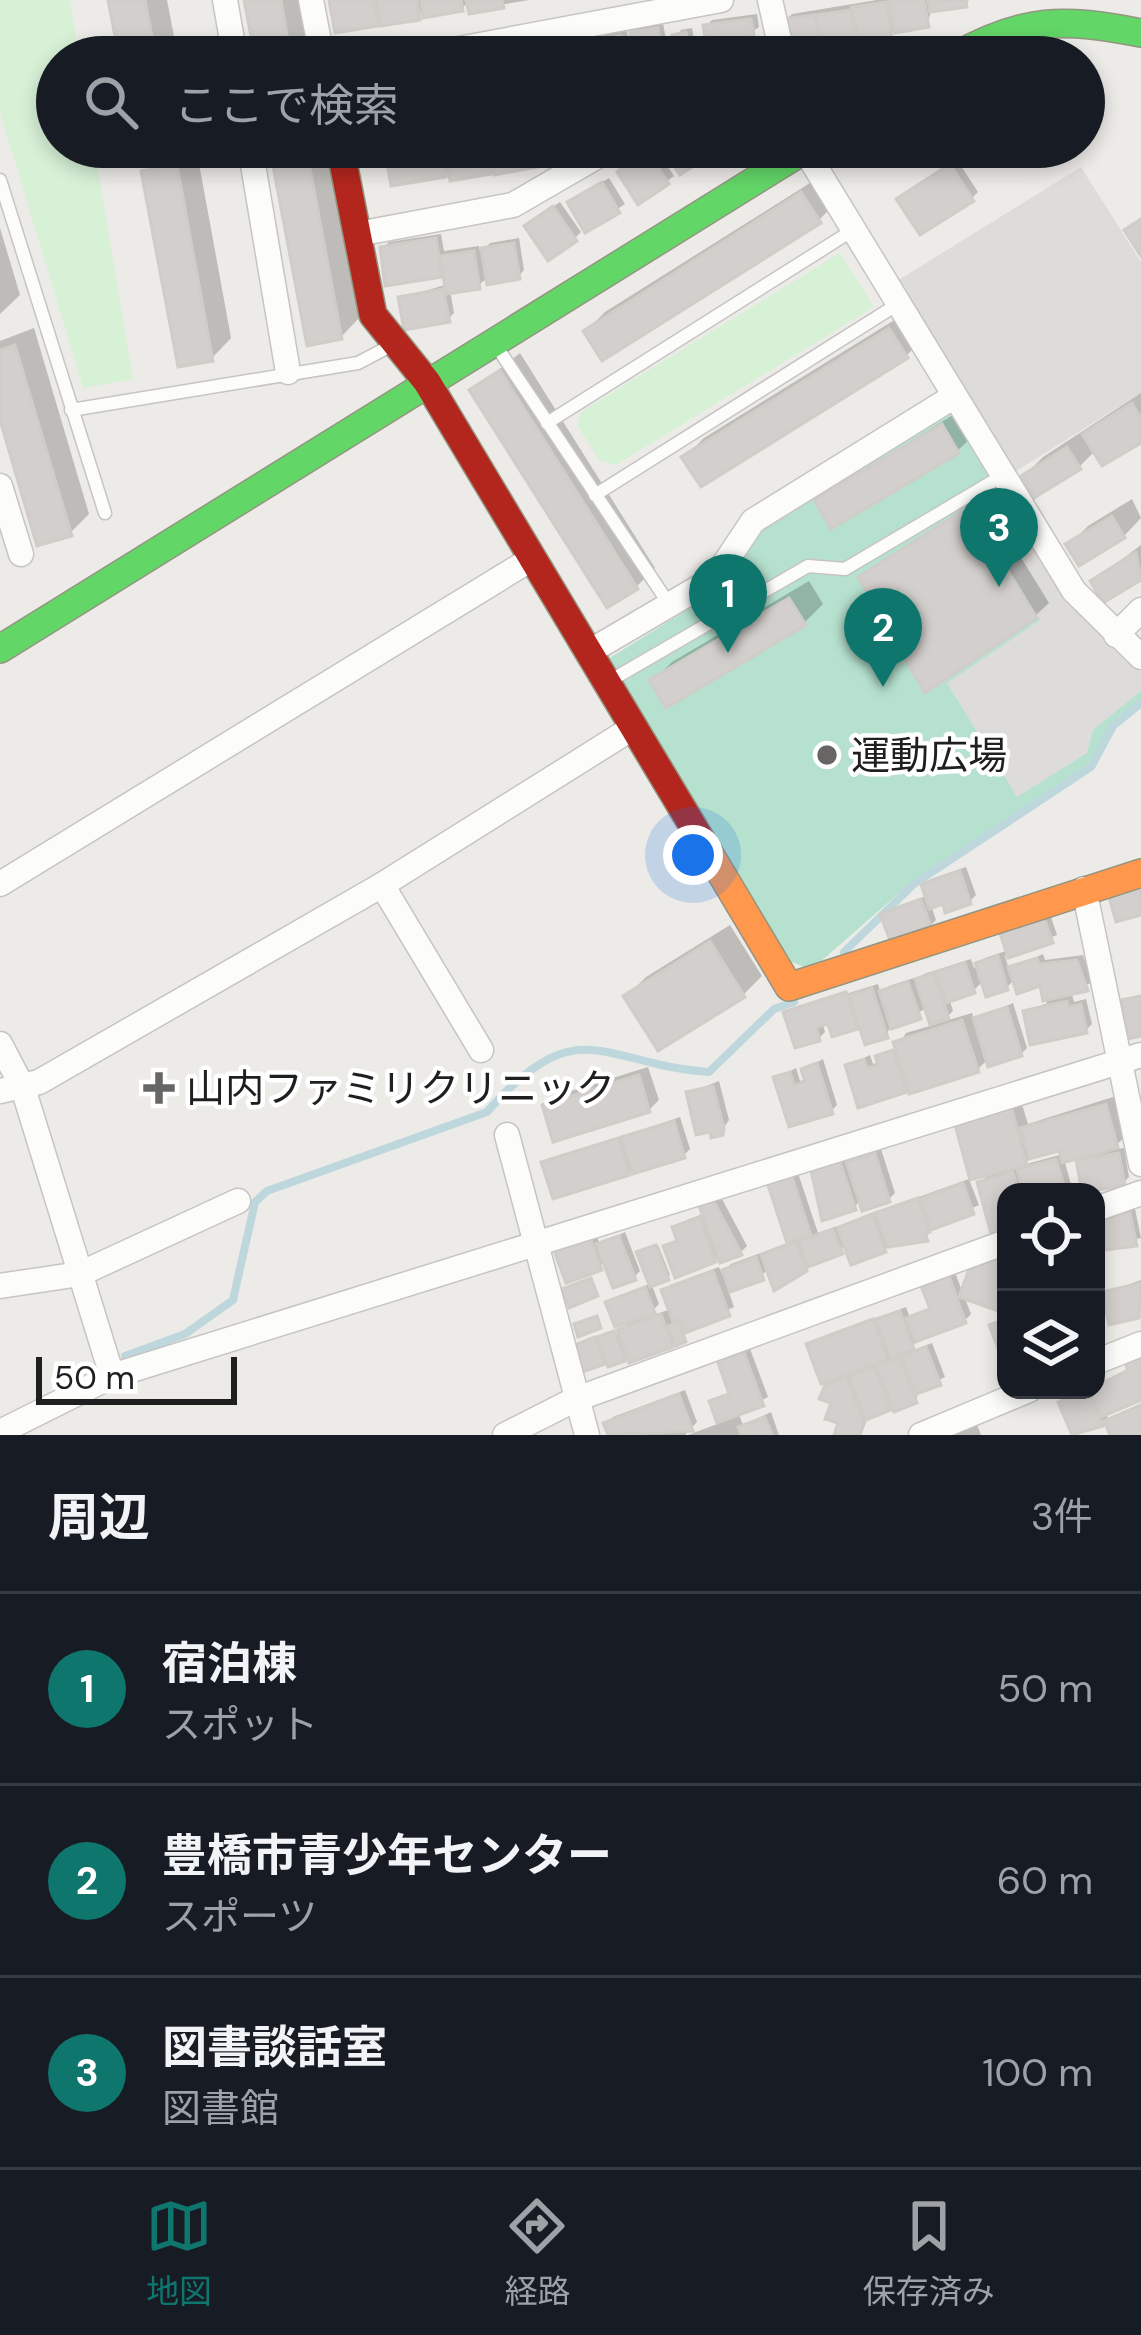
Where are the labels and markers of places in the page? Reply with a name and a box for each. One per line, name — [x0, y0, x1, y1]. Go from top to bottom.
pin: 3 — [960, 488, 1038, 587]
pin: 1 — [689, 554, 767, 653]
pin: 2 — [844, 588, 922, 687]
place label: 運動広場 — [851, 730, 1007, 781]
marker: 運動広場 — [814, 742, 840, 768]
place label: 山内ファミリクリニック — [186, 1063, 615, 1114]
marker: 山内ファミリクリニック — [143, 1072, 175, 1104]

